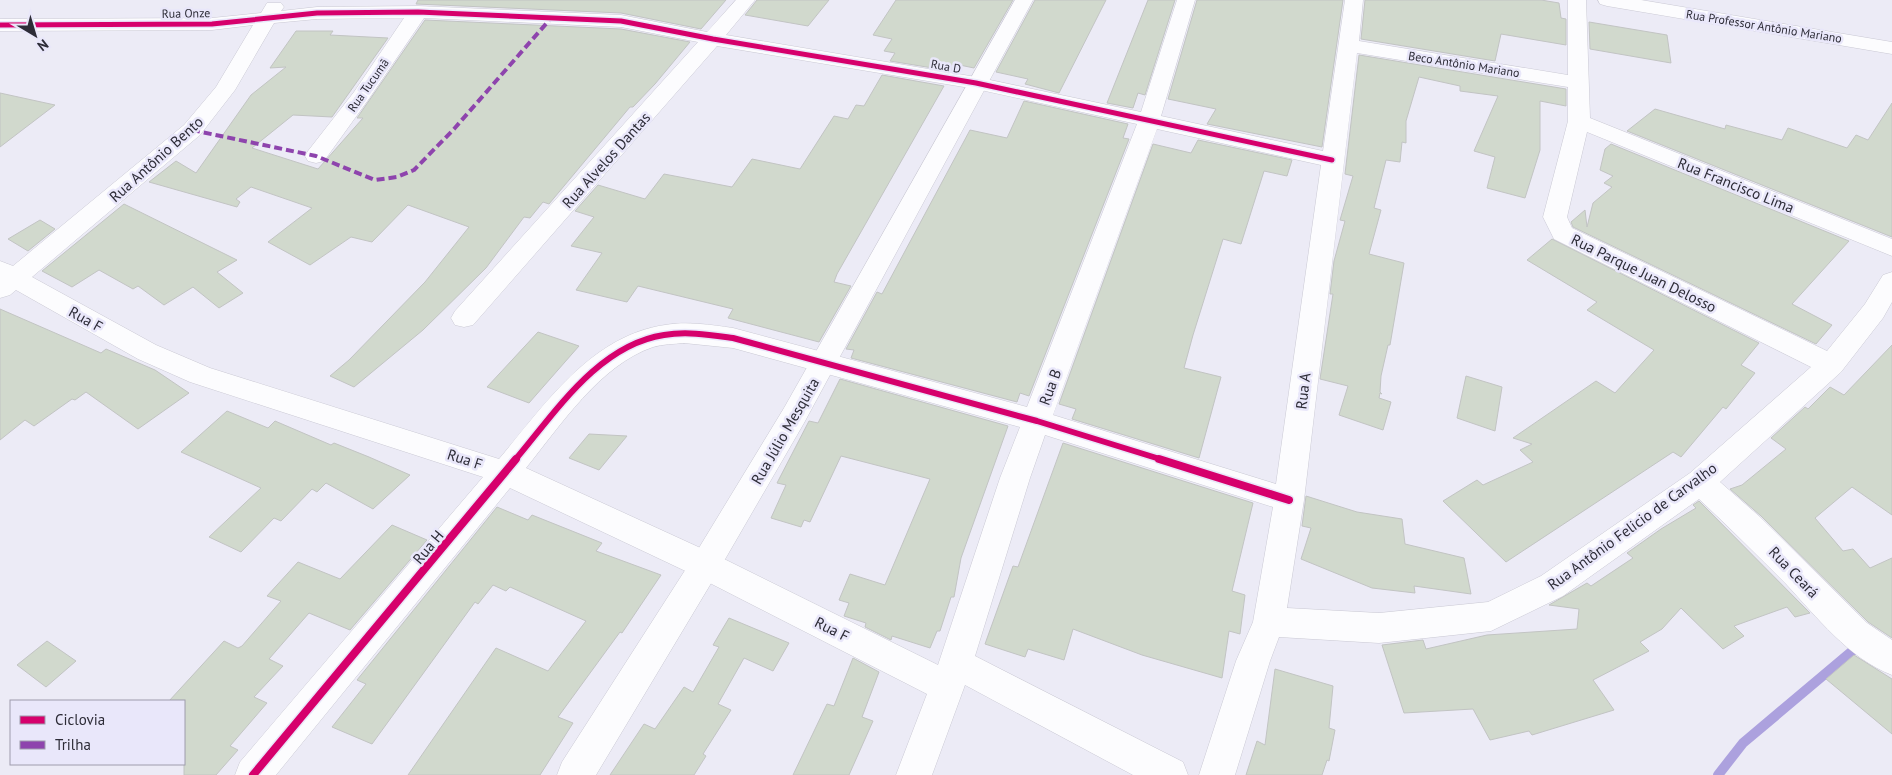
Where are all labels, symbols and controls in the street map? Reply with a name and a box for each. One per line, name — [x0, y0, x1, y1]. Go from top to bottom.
street label: Rua Onze — [162, 5, 210, 21]
street label: Rua Professor Antônio Mariano — [1685, 6, 1843, 46]
north arrow — [10, 10, 60, 60]
text: N — [34, 35, 52, 55]
street label: Beco Antônio Mariano — [1407, 48, 1521, 80]
street label: Rua Tucumã — [344, 55, 392, 115]
street label: Rua D — [930, 56, 962, 76]
street label: Rua Alvelos Dantas — [558, 108, 654, 212]
street label: Rua Antônio Bento — [105, 112, 207, 206]
street label: Rua Francisco Lima — [1675, 153, 1797, 217]
street label: Rua Parque Juan Delosso — [1568, 230, 1720, 316]
street label: Rua F — [66, 302, 106, 336]
street label: Rua B — [1035, 366, 1065, 408]
street label: Rua A — [1291, 371, 1315, 410]
street label: Rua Júlio Mesquita — [747, 374, 823, 488]
street label: Rua F — [445, 444, 485, 474]
street label: Rua Antônio Felicio de Carvalho — [1544, 458, 1720, 594]
street label: Rua H — [408, 526, 448, 568]
street label: Rua Ceará — [1765, 542, 1823, 602]
street label: Rua F — [812, 612, 852, 646]
legend — [10, 700, 185, 765]
text: Ciclovia — [55, 710, 105, 729]
text: Trilha — [55, 735, 91, 754]

